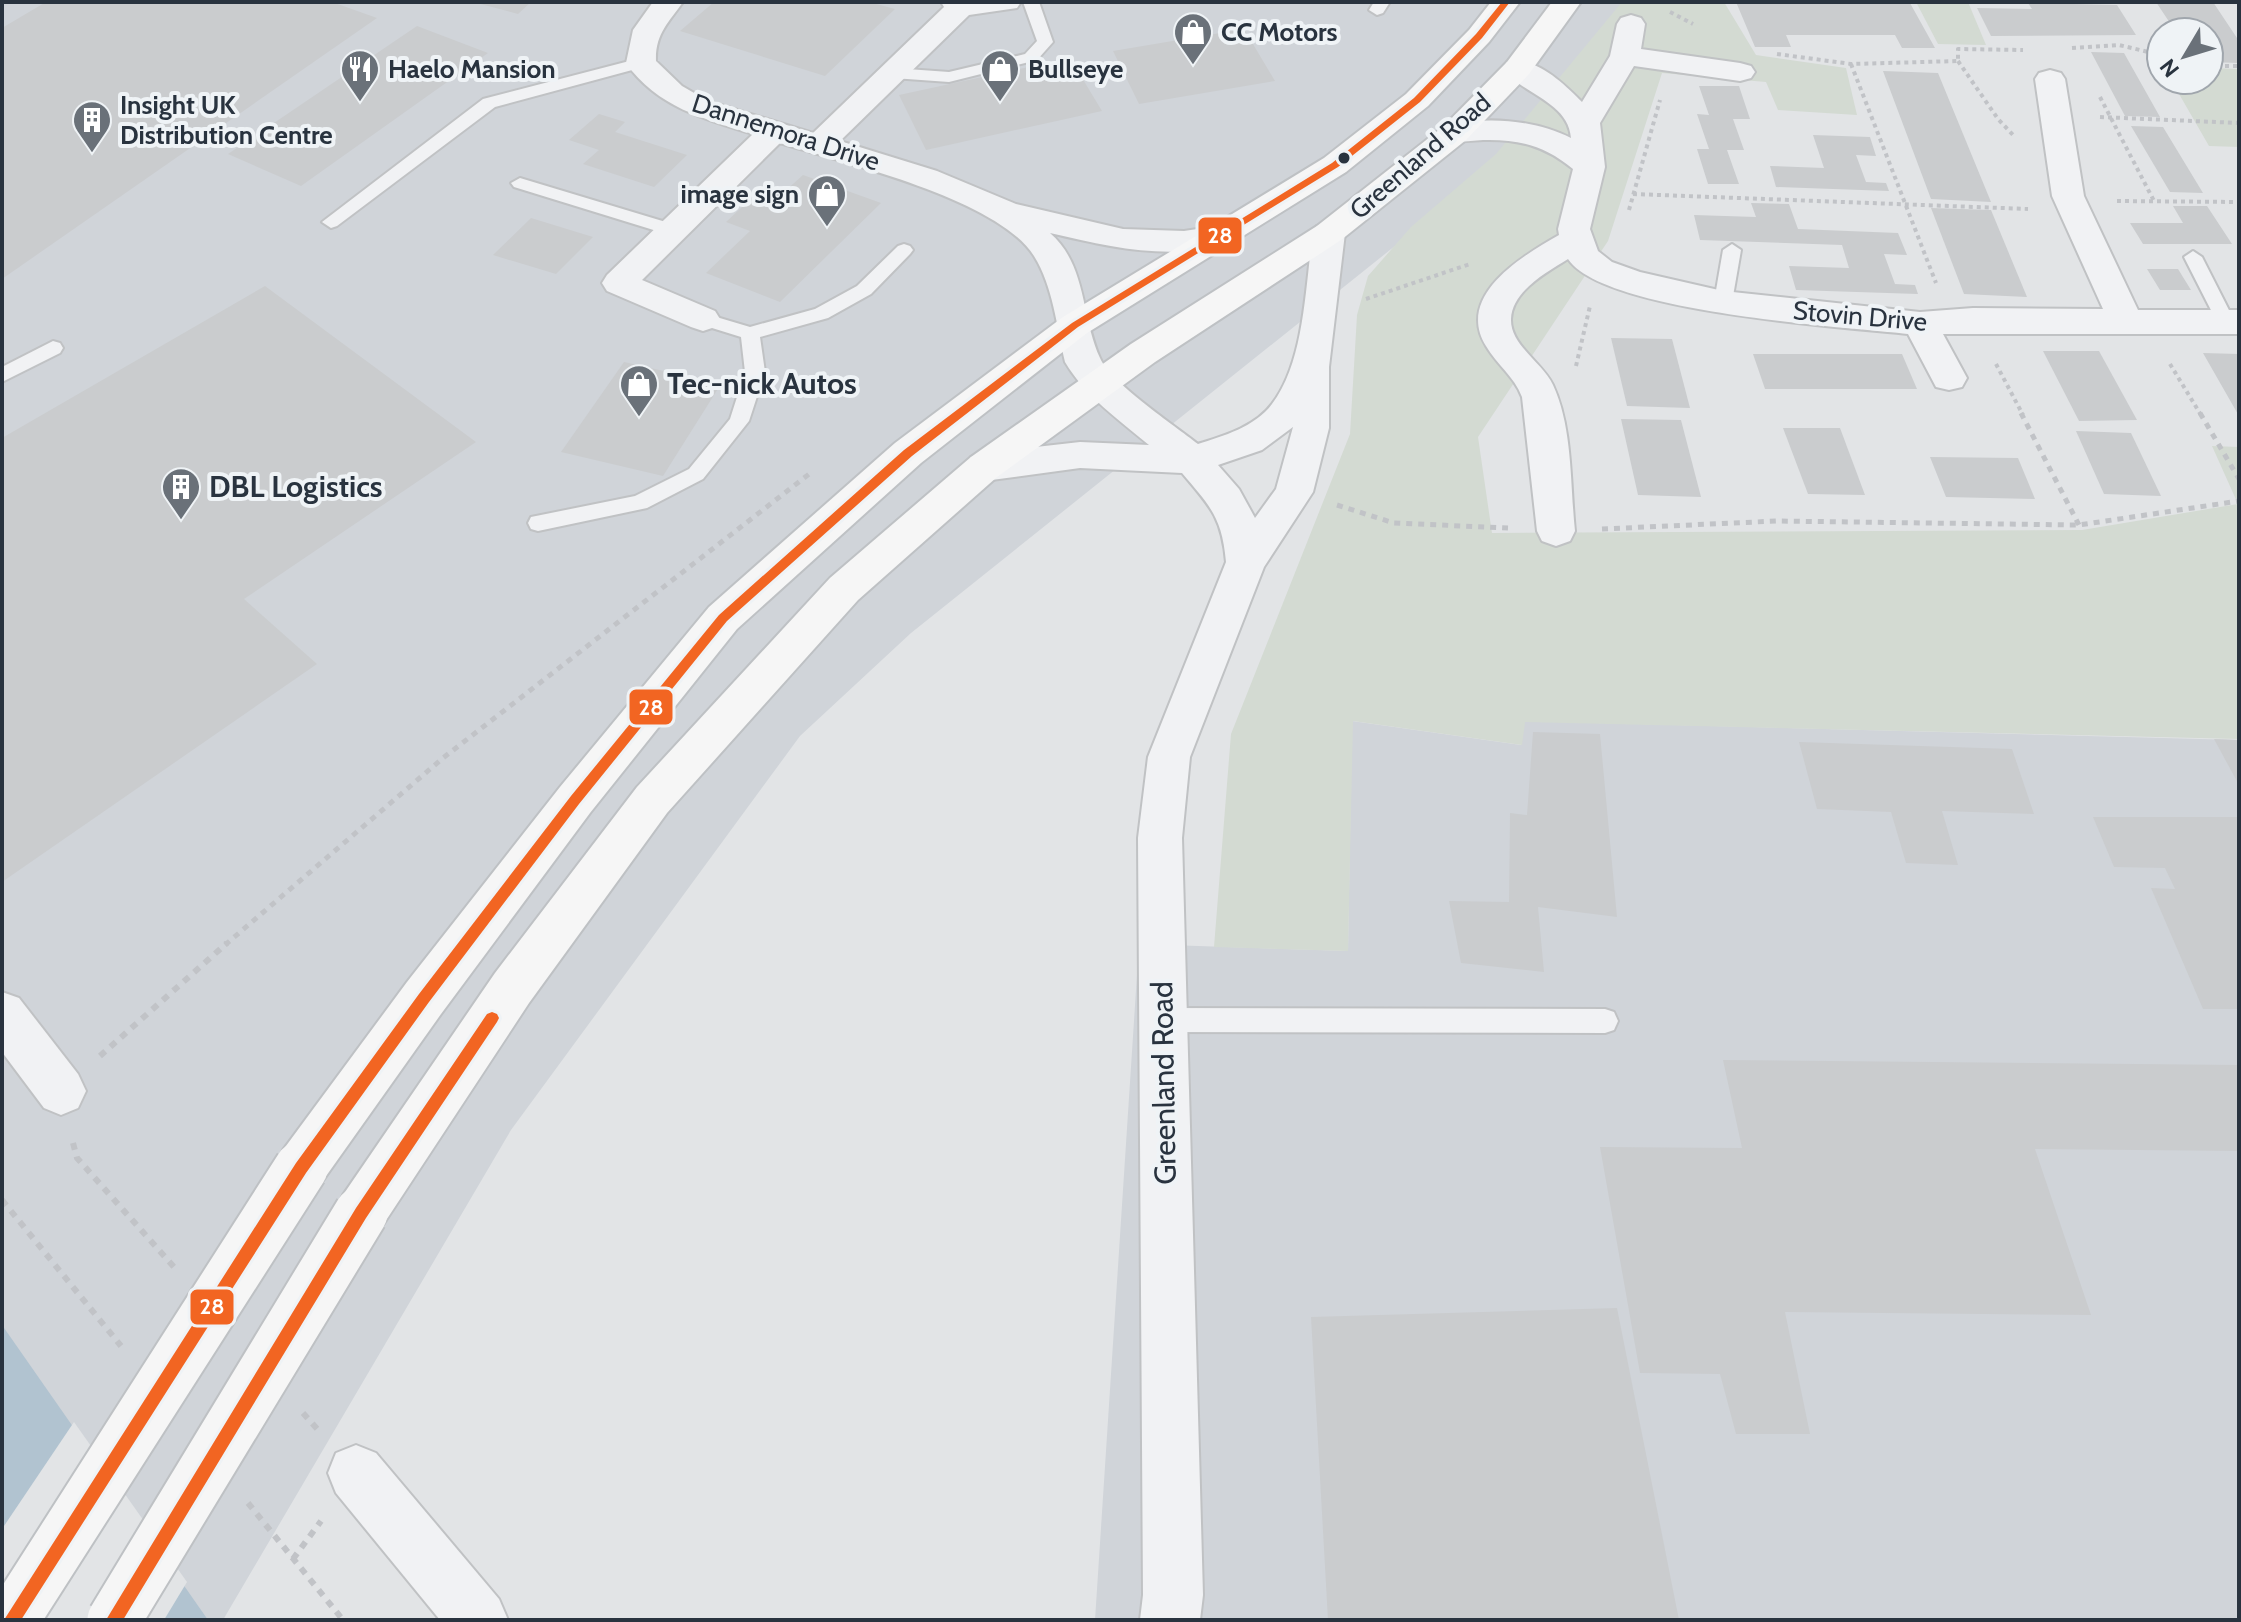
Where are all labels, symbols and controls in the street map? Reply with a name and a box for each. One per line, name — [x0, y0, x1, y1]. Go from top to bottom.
shop icon: CC Motors — [1172, 11, 1214, 66]
place label: CC Motors — [1221, 16, 1338, 48]
north arrow — [2145, 16, 2225, 96]
restaurant icon: Haelo Mansion — [339, 48, 381, 103]
shop icon: Bullseye — [979, 48, 1021, 103]
place label: Haelo Mansion — [388, 53, 556, 85]
place label: Bullseye — [1028, 53, 1123, 85]
text: N — [2154, 54, 2185, 82]
street label: Greenland Road — [1343, 86, 1497, 226]
street label: Dannemora Drive — [688, 87, 884, 177]
place label: Insight UK Distribution Centre — [120, 89, 333, 151]
building icon: Insight UK Distribution Centre — [71, 99, 113, 154]
unlabelled marker — [1336, 150, 1352, 166]
shop icon: image sign — [806, 173, 848, 228]
place label: image sign — [680, 178, 799, 210]
line badge: 28 — [1197, 216, 1243, 255]
text: 28 — [1208, 222, 1232, 249]
street label: Stovin Drive — [1792, 294, 1928, 338]
shop icon: Tec-nick Autos — [618, 363, 660, 418]
place label: Tec-nick Autos — [667, 365, 857, 402]
building icon: DBL Logistics — [160, 466, 202, 521]
place label: DBL Logistics — [209, 468, 383, 505]
line badge: 28 — [628, 688, 674, 726]
text: 28 — [639, 694, 663, 721]
street label: Greenland Road — [1143, 981, 1184, 1185]
line badge: 28 — [189, 1288, 235, 1326]
text: 28 — [200, 1293, 224, 1320]

